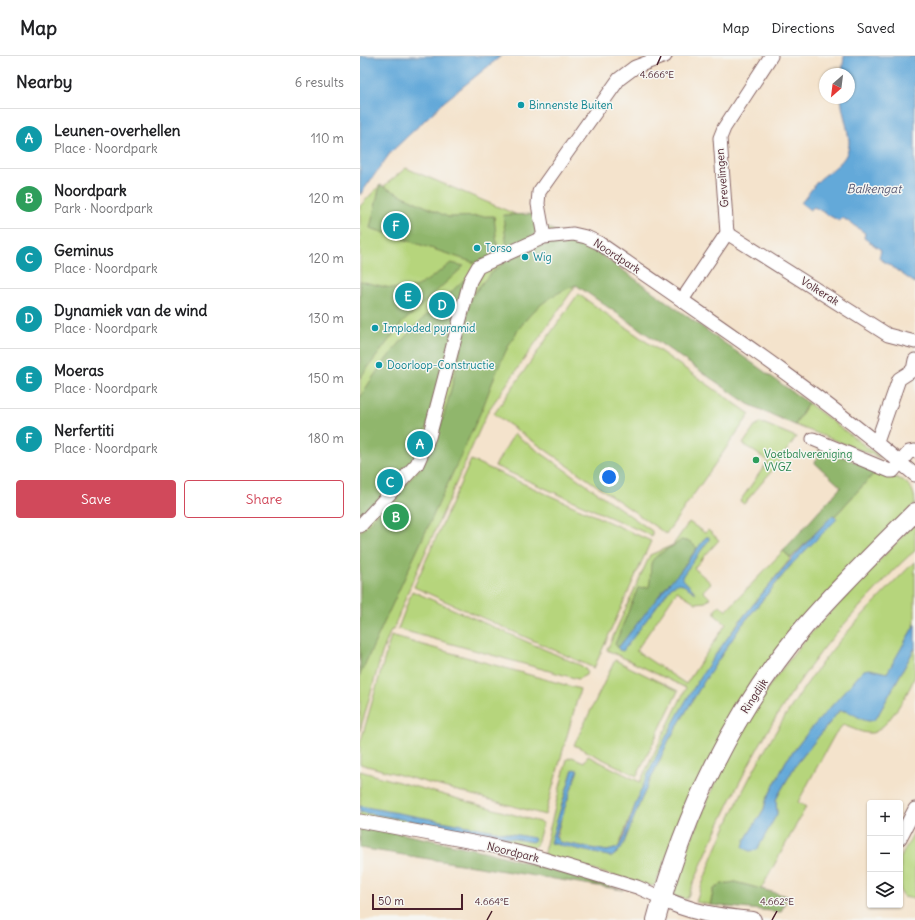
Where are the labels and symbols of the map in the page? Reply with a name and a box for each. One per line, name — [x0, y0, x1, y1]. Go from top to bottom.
text: 4.666°E — [640, 68, 674, 81]
north arrow — [819, 68, 855, 104]
place label: Binnenste Buiten — [529, 98, 613, 112]
marker: Binnenste Buiten — [516, 100, 526, 110]
street label: Grevelingen — [712, 148, 732, 208]
water label: Balkengat — [847, 181, 903, 196]
pin: F — [383, 211, 409, 241]
street label: Noordpark — [591, 236, 644, 277]
place label: Torso — [485, 241, 512, 255]
marker: Torso — [472, 243, 482, 253]
place label: Wig — [533, 250, 552, 264]
marker: Wig — [520, 252, 530, 262]
street label: Volkerak — [798, 274, 842, 308]
pin: E — [395, 281, 421, 311]
pin: D — [429, 290, 455, 320]
place label: Imploded pyramid — [383, 321, 476, 335]
marker: Imploded pyramid — [370, 323, 380, 333]
place label: Doorloop-Constructie — [387, 358, 494, 372]
marker: Doorloop-Constructie — [374, 360, 384, 370]
pin: A — [407, 429, 433, 459]
place label: Voetbalvereniging VVGZ — [764, 447, 852, 474]
marker: Voetbalvereniging VVGZ — [751, 455, 761, 465]
pin: C — [377, 467, 403, 497]
your location — [599, 467, 619, 487]
pin: B — [383, 502, 409, 532]
street label: Ringdijk — [738, 676, 771, 716]
street label: Noordpark — [485, 839, 541, 865]
scale bar — [372, 892, 463, 911]
text: 4.664°E — [475, 895, 509, 908]
text: 4.662°E — [760, 895, 794, 908]

